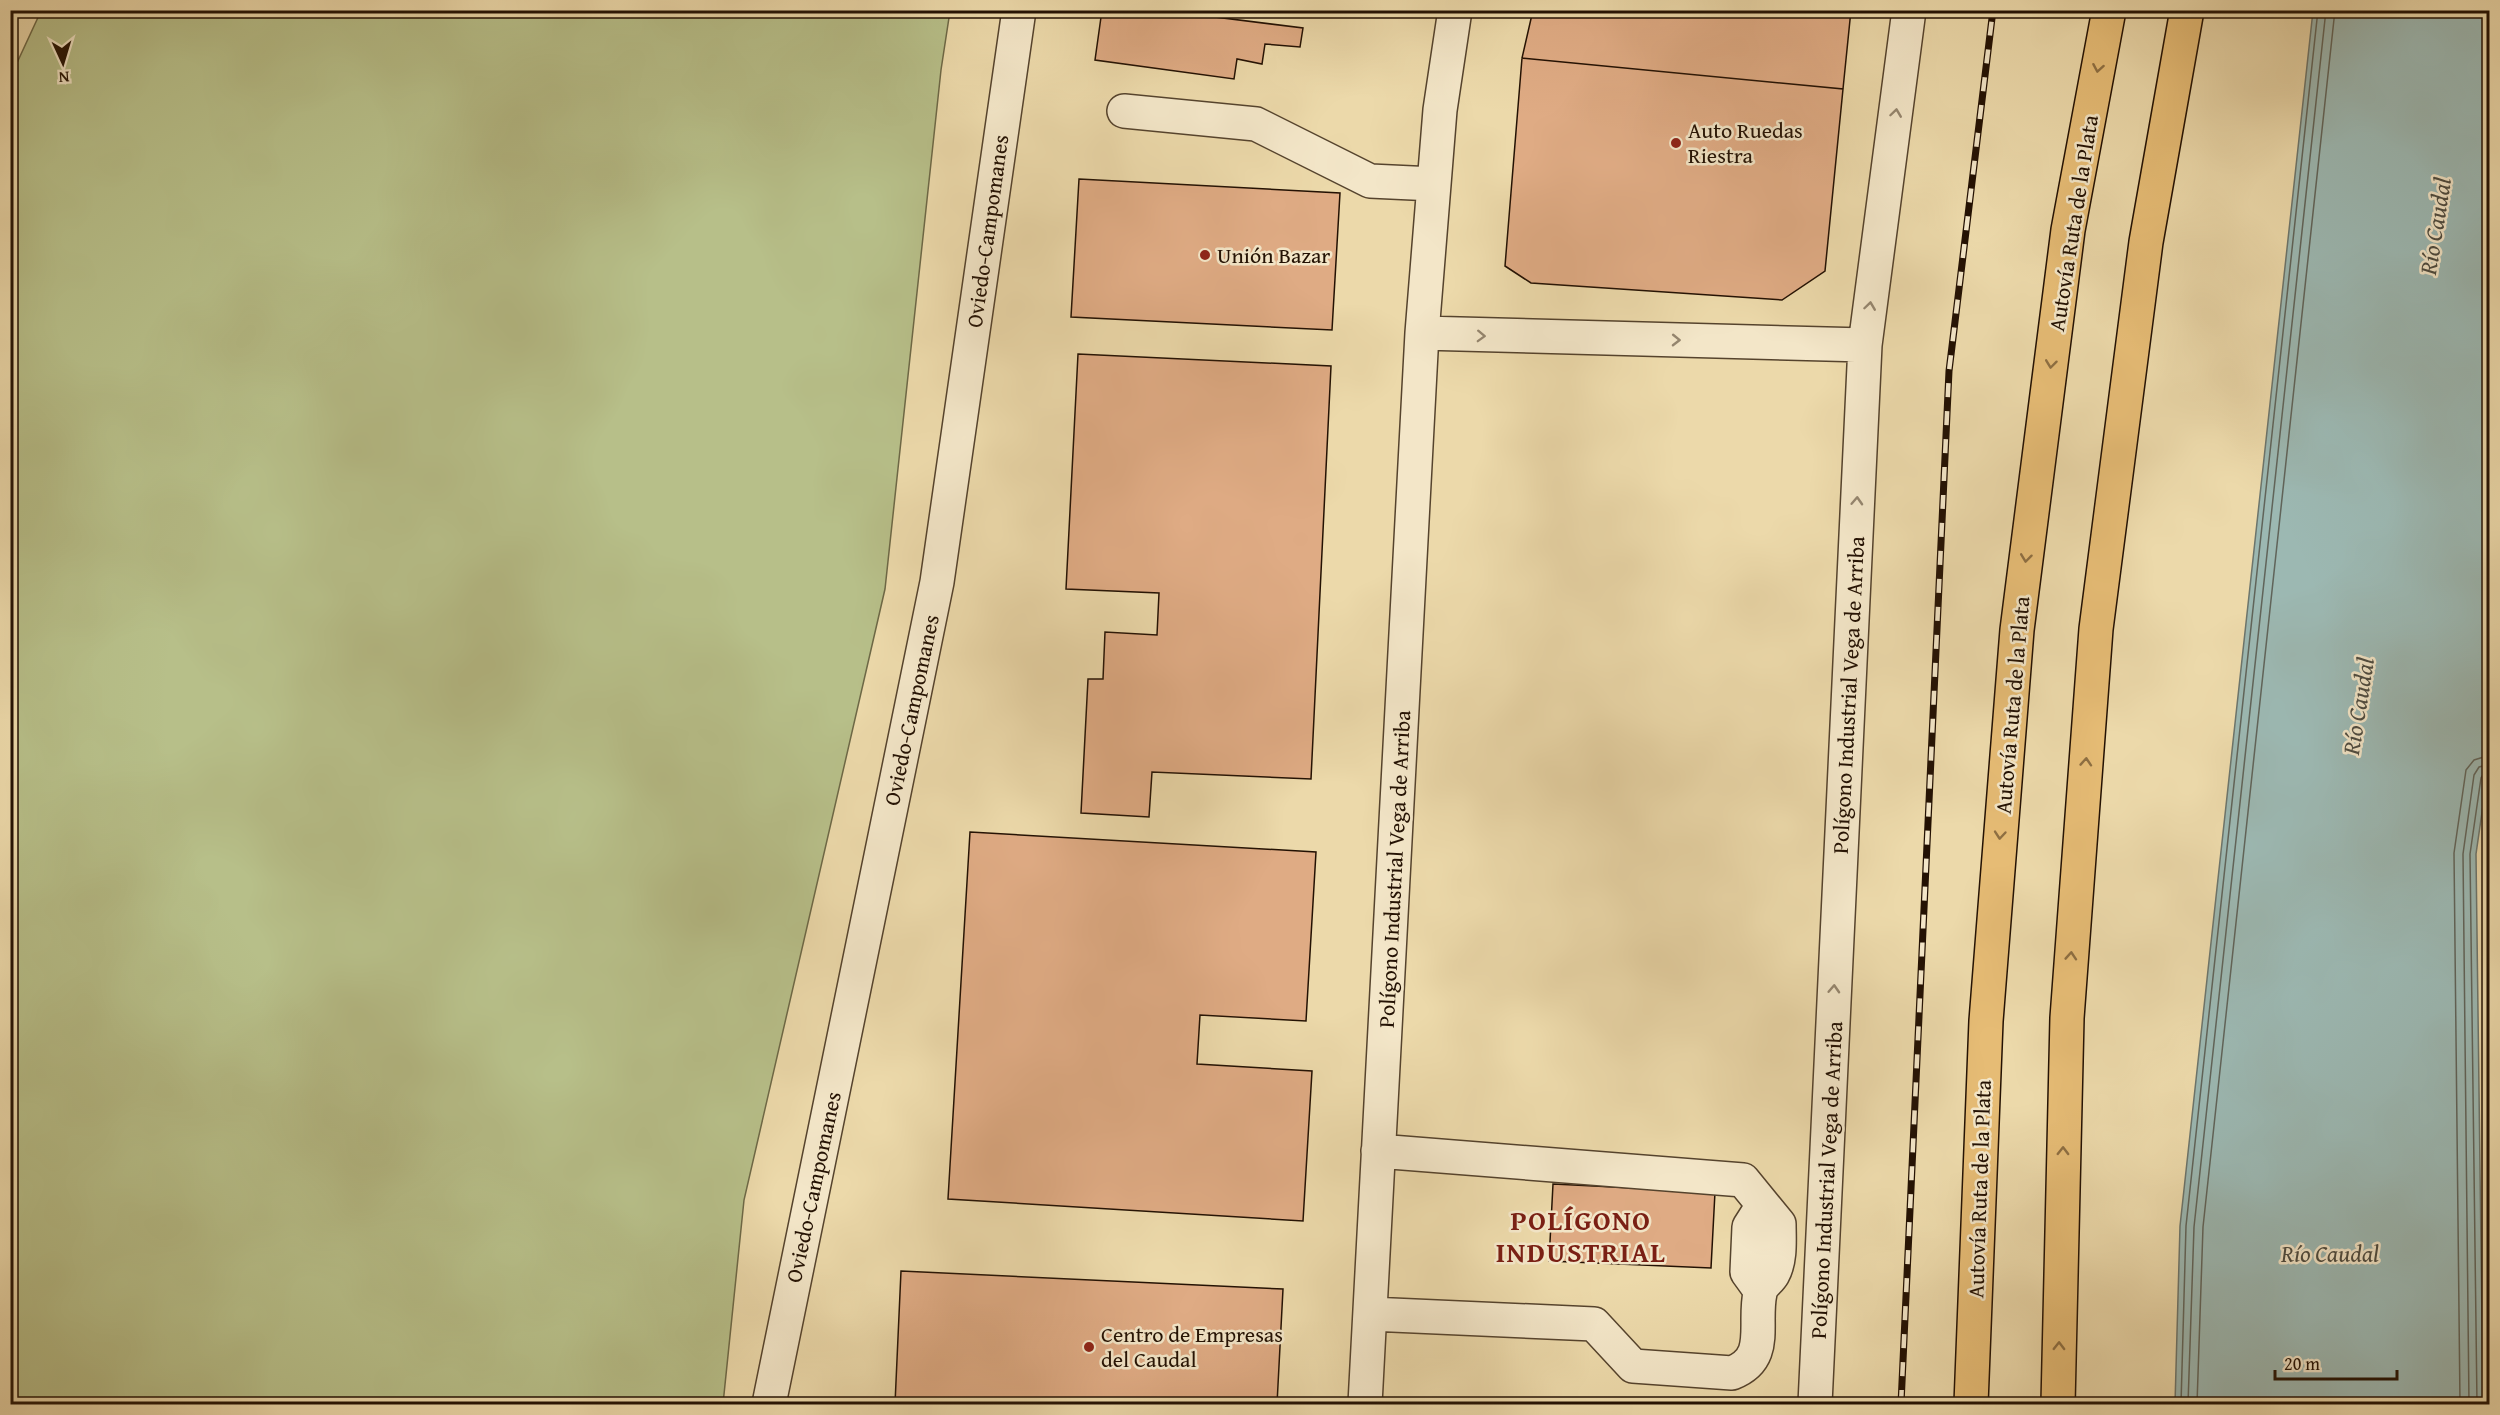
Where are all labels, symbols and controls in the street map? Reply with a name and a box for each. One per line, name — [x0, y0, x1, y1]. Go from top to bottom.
north arrow — [33, 33, 93, 93]
one-way arrow — [2092, 63, 2105, 73]
text: N — [58, 66, 70, 90]
one-way arrow — [1889, 109, 1901, 118]
street label: Autovía Ruta de la Plata — [2040, 112, 2106, 333]
place label: Auto Ruedas Riestra — [1688, 114, 1803, 171]
street label: Oviedo-Campomanes — [958, 132, 1016, 330]
marker: Auto Ruedas Riestra — [1669, 136, 1683, 150]
water label: Río Caudal — [2410, 175, 2460, 278]
place label: Unión Bazar — [1217, 239, 1330, 271]
marker: Unión Bazar — [1198, 248, 1212, 262]
one-way arrow — [1863, 302, 1875, 311]
one-way arrow — [1476, 329, 1485, 342]
one-way arrow — [1671, 334, 1680, 347]
one-way arrow — [2045, 360, 2057, 369]
one-way arrow — [1851, 496, 1864, 505]
street label: Polígono Industrial Vega de Arriba — [1824, 535, 1872, 855]
one-way arrow — [2020, 553, 2033, 562]
street label: Autovía Ruta de la Plata — [1987, 594, 2038, 815]
street label: Oviedo-Campomanes — [875, 612, 947, 808]
water label: Río Caudal — [2333, 655, 2383, 758]
street label: Polígono Industrial Vega de Arriba — [1370, 709, 1418, 1029]
one-way arrow — [2079, 757, 2092, 766]
one-way arrow — [1994, 831, 2007, 840]
one-way arrow — [2064, 952, 2077, 961]
one-way arrow — [1828, 985, 1841, 994]
street label: Polígono Industrial Vega de Arriba — [1802, 1020, 1850, 1340]
street label: Autovía Ruta de la Plata — [1959, 1079, 1999, 1299]
street label: Oviedo-Campomanes — [777, 1089, 849, 1285]
one-way arrow — [2057, 1147, 2070, 1156]
district label: POLÍGONO INDUSTRIAL — [1496, 1199, 1666, 1272]
water label: Río Caudal — [2280, 1236, 2379, 1271]
place label: Centro de Empresas del Caudal — [1101, 1318, 1283, 1375]
marker: Centro de Empresas del Caudal — [1082, 1340, 1096, 1354]
one-way arrow — [2053, 1342, 2065, 1351]
scale bar — [2275, 1343, 2396, 1381]
text: 20 m — [2284, 1350, 2320, 1377]

